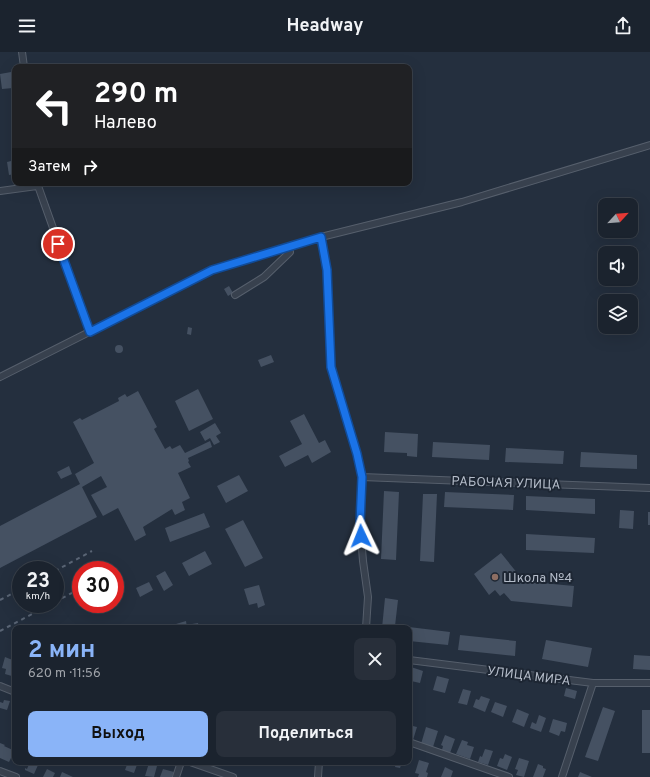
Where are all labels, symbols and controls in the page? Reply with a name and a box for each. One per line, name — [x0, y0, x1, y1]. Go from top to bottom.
icon: menu — [16, 15, 38, 37]
text: Headway — [287, 15, 363, 38]
icon: share — [612, 15, 634, 37]
text: 290 m — [94, 77, 178, 113]
icon: left — [28, 80, 80, 132]
text: Налево — [94, 112, 157, 135]
icon: right — [79, 156, 101, 178]
text: Затем — [28, 158, 71, 177]
north arrow — [598, 198, 638, 238]
map controls — [598, 198, 638, 334]
pin — [41, 227, 75, 261]
icon: arrive — [47, 233, 69, 255]
button: sound — [598, 246, 638, 286]
button: layers — [598, 294, 638, 334]
street label: РАБОЧАЯ УЛИЦА — [451, 474, 561, 494]
position arrow — [340, 515, 382, 557]
speed limit sign: 30 — [72, 561, 124, 613]
text: 23 — [26, 569, 50, 595]
place label: Школа №4 — [503, 571, 572, 587]
marker: Школа №4 — [490, 572, 500, 582]
text: km/h — [26, 590, 50, 603]
text: 2 мин — [28, 636, 95, 666]
button: close — [354, 638, 396, 680]
street label: УЛИЦА МИРА — [486, 664, 571, 690]
text: 620 m · 11:56 — [28, 666, 101, 682]
button: Выход — [28, 711, 208, 757]
button: Поделиться — [216, 711, 396, 757]

